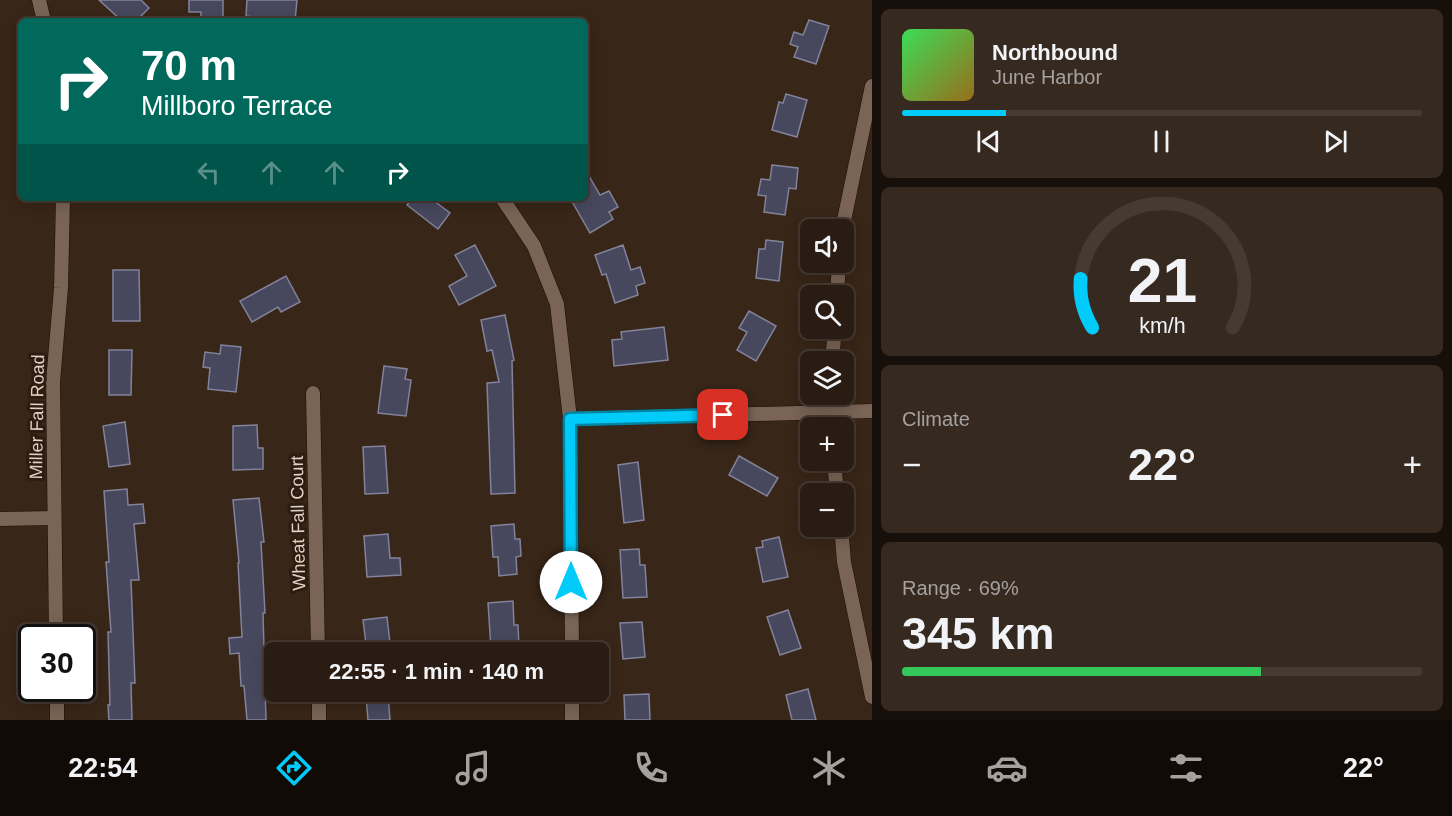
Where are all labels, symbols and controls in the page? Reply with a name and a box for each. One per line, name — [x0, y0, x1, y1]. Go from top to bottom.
text: Northbound — [992, 40, 1118, 65]
icon: right — [42, 42, 120, 120]
text: 70 m — [141, 42, 237, 89]
text: June Harbor — [992, 66, 1102, 88]
text: Millboro Terrace — [141, 91, 333, 121]
icon: previous — [972, 125, 1005, 158]
icon: pause — [1145, 125, 1178, 158]
icon: next — [1319, 125, 1352, 158]
icon: left — [192, 156, 225, 189]
icon: ahead — [255, 156, 288, 189]
icon: ahead — [318, 156, 351, 189]
icon: right — [381, 156, 414, 189]
map controls — [800, 219, 854, 537]
button: sound — [800, 219, 854, 273]
text: 21 — [1127, 246, 1197, 315]
button: search — [800, 285, 854, 339]
text: km/h — [1139, 315, 1185, 339]
button: layers — [800, 351, 854, 405]
street label: Miller Fall Road — [26, 354, 48, 480]
pin — [697, 389, 748, 440]
icon: arrive — [706, 398, 739, 431]
text: Climate — [902, 408, 970, 430]
button: + — [800, 417, 854, 471]
text: 22° — [1128, 439, 1196, 490]
text: − — [902, 446, 921, 483]
text: + — [1403, 446, 1422, 483]
street label: Wheat Fall Court — [287, 455, 309, 591]
button: − — [800, 483, 854, 537]
position arrow — [539, 550, 603, 614]
text: Range · 69% — [902, 577, 1019, 599]
text: 345 km — [902, 608, 1055, 659]
speed limit sign: 30 — [18, 624, 96, 702]
text: 22:55 · 1 min · 140 m — [329, 659, 544, 684]
icon: directions — [273, 747, 315, 789]
icon: music — [452, 747, 494, 789]
icon: phone — [630, 747, 672, 789]
icon: climate — [808, 747, 850, 789]
icon: car — [986, 747, 1028, 789]
icon: filters — [1165, 747, 1207, 789]
text: 22:54 — [68, 753, 137, 783]
text: 22° — [1343, 753, 1384, 783]

